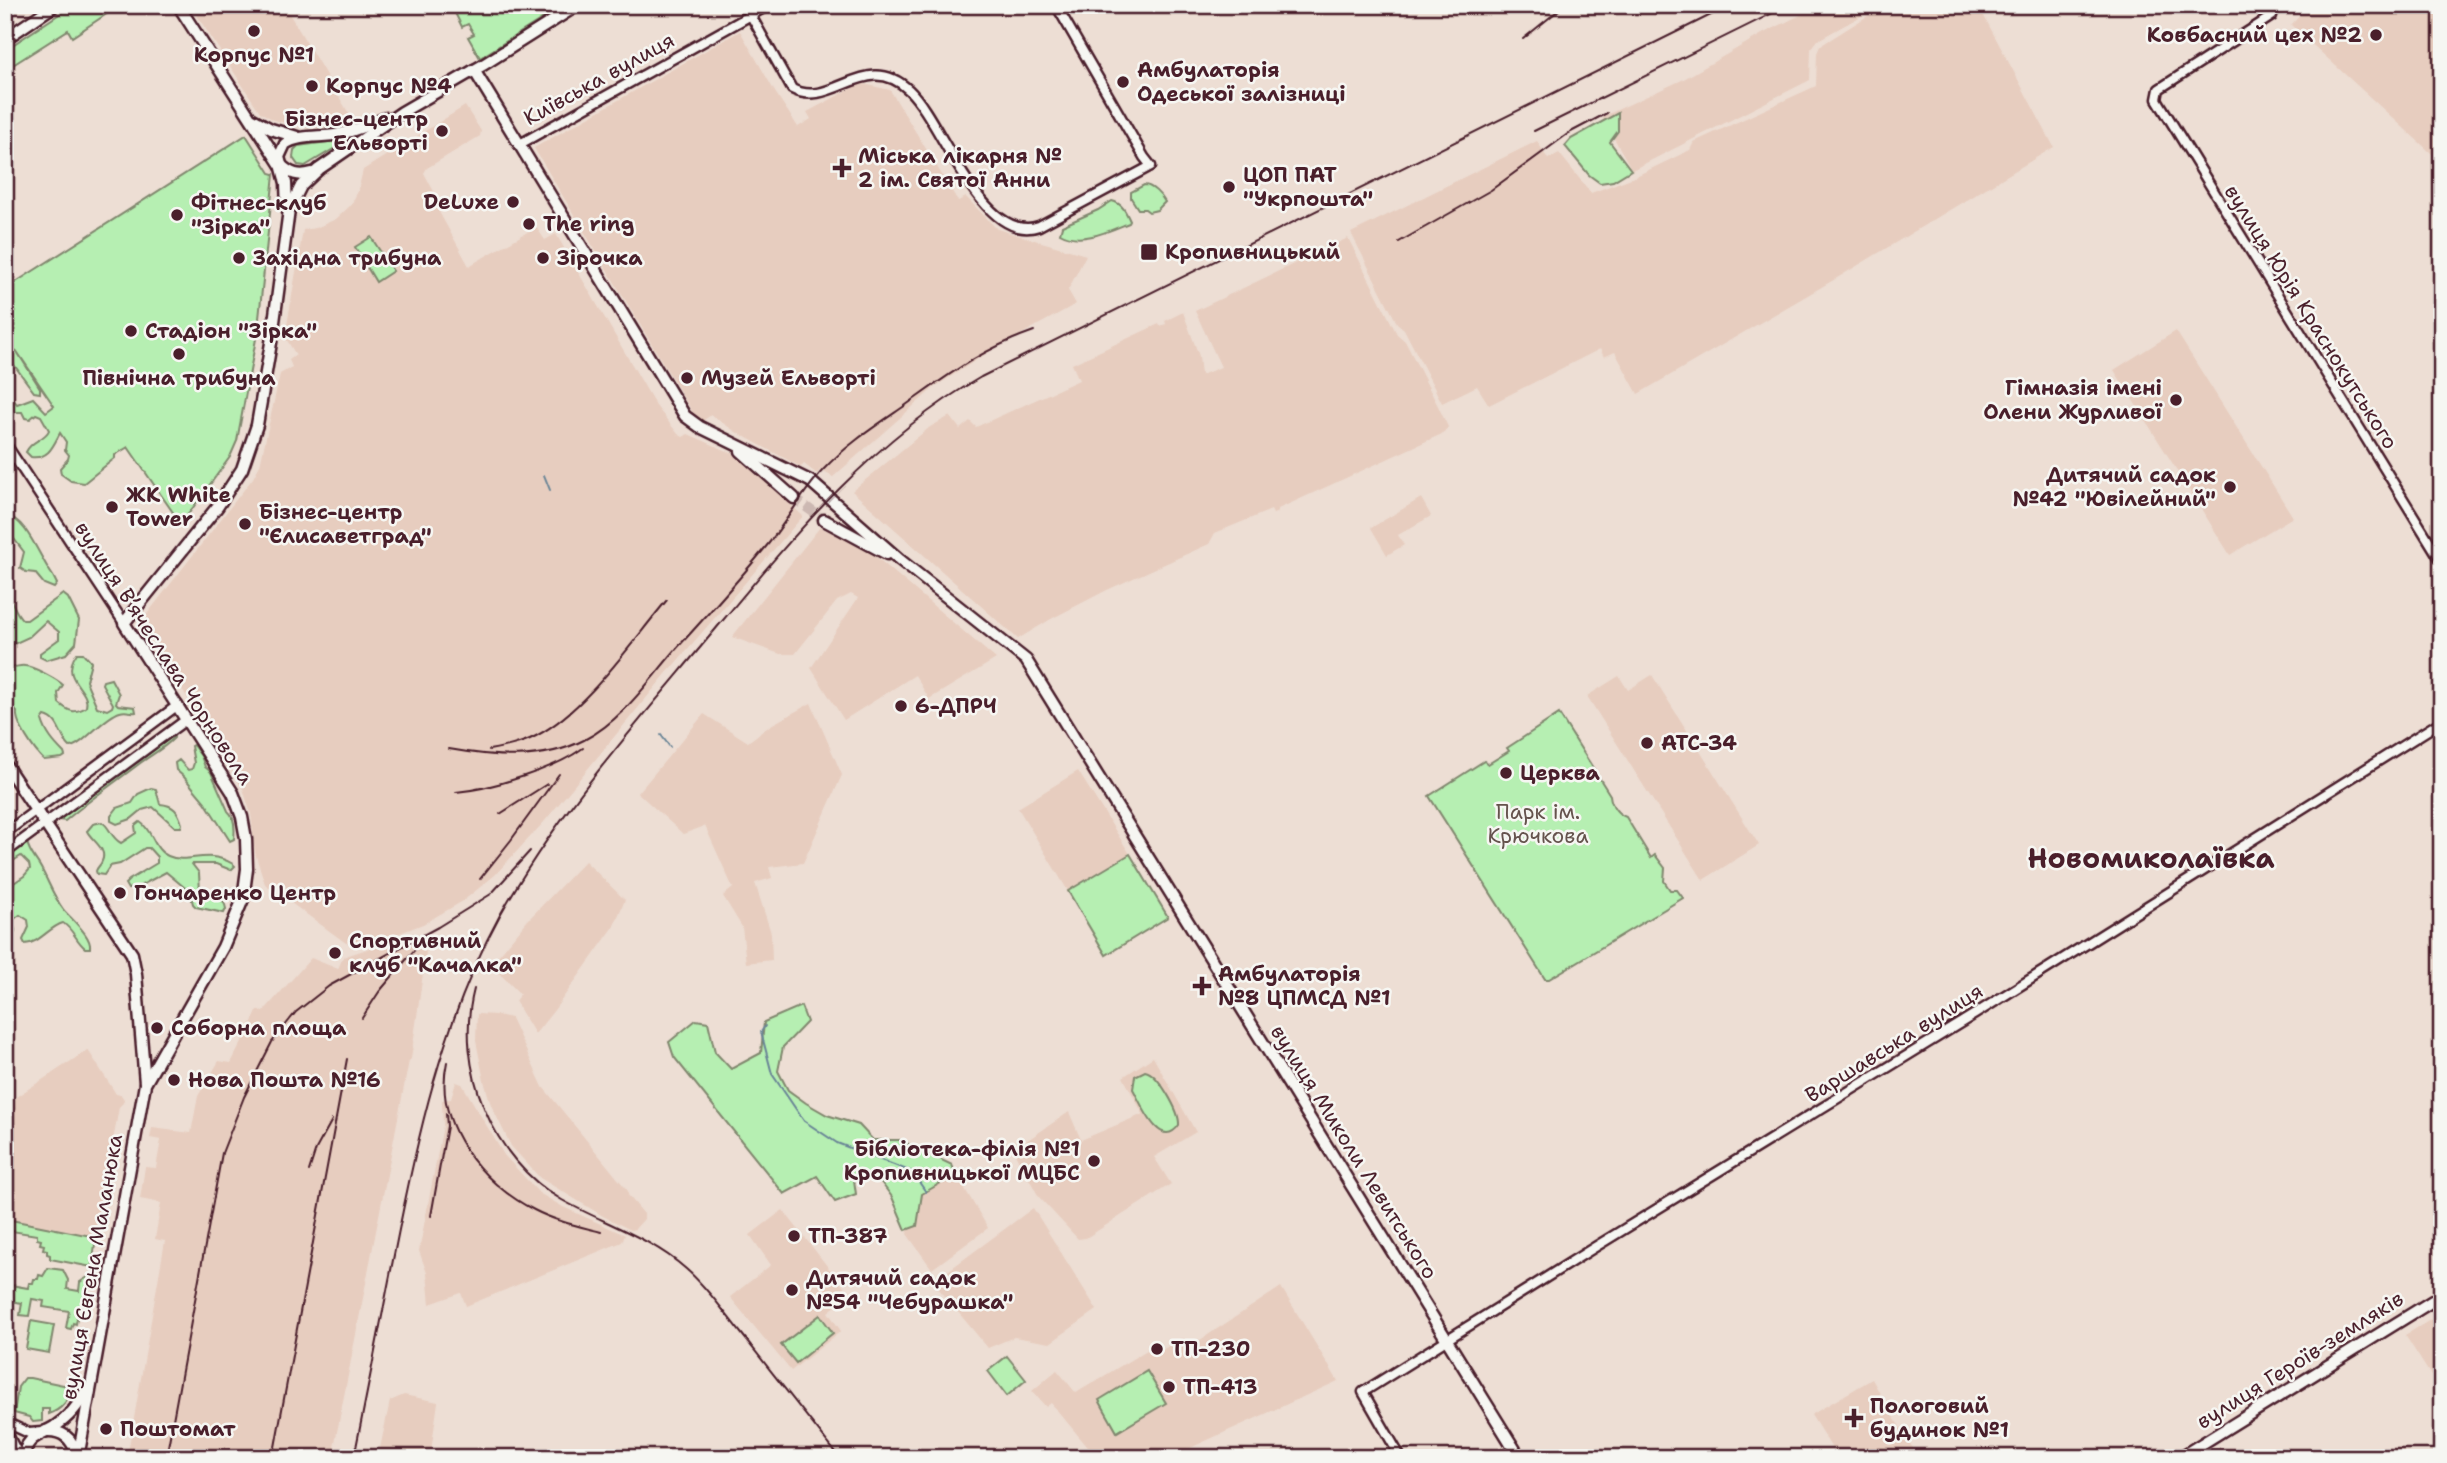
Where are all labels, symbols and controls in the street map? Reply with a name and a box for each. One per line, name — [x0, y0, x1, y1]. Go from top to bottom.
place label: Ковбасний цех №2 — [2147, 21, 2362, 49]
marker: Корпус №1 — [246, 23, 262, 39]
street label: Київська вулиця — [519, 26, 679, 132]
marker: Ковбасний цех №2 — [2368, 27, 2384, 43]
place label: Корпус №1 — [194, 41, 314, 69]
place label: Амбулаторія Одеської залізниці — [1137, 56, 1346, 108]
place label: Корпус №4 — [326, 72, 452, 100]
marker: Амбулаторія Одеської залізниці — [1115, 74, 1131, 90]
marker: Корпус №4 — [304, 78, 320, 94]
place label: Бізнес-центр Ельворті — [285, 105, 428, 157]
marker: Бізнес-центр Ельворті — [434, 123, 450, 139]
place label: Міська лікарня № 2 ім. Святої Анни — [858, 142, 1062, 194]
marker: Міська лікарня № 2 ім. Святої Анни — [832, 158, 852, 178]
place label: ЦОП ПАТ "Укрпошта" — [1243, 161, 1373, 213]
marker: ЦОП ПАТ "Укрпошта" — [1221, 179, 1237, 195]
street label: вулиця Юрія Краснокутського — [2218, 179, 2404, 455]
place label: DeLuxe — [424, 188, 499, 216]
place label: Фітнес-клуб "Зірка" — [191, 189, 326, 241]
marker: DeLuxe — [505, 194, 521, 210]
marker: Фітнес-клуб "Зірка" — [169, 207, 185, 223]
place label: The ring — [543, 210, 634, 238]
marker: The ring — [521, 216, 537, 232]
place label: Кропивницький — [1165, 238, 1341, 266]
marker: Кропивницький — [1139, 242, 1159, 262]
place label: Західна трибуна — [253, 244, 442, 272]
place label: Зірочка — [557, 244, 643, 272]
marker: Західна трибуна — [231, 250, 247, 266]
marker: Зірочка — [535, 250, 551, 266]
place label: Стадіон "Зірка" — [145, 317, 317, 345]
marker: Стадіон "Зірка" — [123, 323, 139, 339]
marker: Північна трибуна — [171, 346, 187, 362]
place label: Північна трибуна — [83, 364, 276, 392]
place label: Музей Ельворті — [701, 364, 876, 392]
marker: Музей Ельворті — [679, 370, 695, 386]
place label: Гімназія імені Олени Журливої — [1983, 374, 2163, 426]
marker: Гімназія імені Олени Журливої — [2168, 392, 2184, 408]
place label: Дитячий садок №42 "Ювілейний" — [2013, 461, 2216, 513]
marker: Дитячий садок №42 "Ювілейний" — [2222, 479, 2238, 495]
place label: ЖК White Tower — [126, 481, 231, 533]
place label: Бізнес-центр "Єлисаветград" — [259, 498, 432, 550]
marker: ЖК White Tower — [104, 499, 120, 515]
street label: вулиця Вʼячеслава Чорновола — [68, 516, 260, 790]
marker: Бізнес-центр "Єлисаветград" — [237, 516, 253, 532]
place label: 6-ДПРЧ — [915, 692, 997, 720]
marker: 6-ДПРЧ — [893, 698, 909, 714]
place label: АТС-34 — [1661, 729, 1737, 757]
marker: АТС-34 — [1639, 735, 1655, 751]
place label: Церква — [1520, 759, 1600, 787]
marker: Церква — [1498, 765, 1514, 781]
park label: Парк ім. Крючкова — [1487, 798, 1589, 850]
district label: Новомиколаївка — [2027, 839, 2275, 877]
place label: Гончаренко Центр — [134, 879, 336, 907]
marker: Гончаренко Центр — [112, 885, 128, 901]
place label: Спортивний клуб "Качалка" — [349, 927, 522, 979]
marker: Спортивний клуб "Качалка" — [327, 945, 343, 961]
place label: Амбулаторія №8 ЦПМСД №1 — [1218, 960, 1391, 1012]
marker: Амбулаторія №8 ЦПМСД №1 — [1192, 976, 1212, 996]
street label: Варшавська вулиця — [1800, 977, 1988, 1109]
place label: Соборна площа — [171, 1014, 347, 1042]
marker: Соборна площа — [149, 1020, 165, 1036]
street label: вулиця Миколи Левитського — [1264, 1020, 1444, 1284]
place label: Нова Пошта №16 — [188, 1066, 381, 1094]
marker: Нова Пошта №16 — [166, 1072, 182, 1088]
street label: вулиця Євгена Маланюка — [55, 1132, 129, 1402]
place label: Бібліотека-філія №1 Кропивницької МЦБС — [844, 1135, 1080, 1187]
marker: Бібліотека-філія №1 Кропивницької МЦБС — [1086, 1153, 1102, 1169]
place label: ТП-387 — [808, 1222, 888, 1250]
marker: ТП-387 — [786, 1228, 802, 1244]
place label: Дитячий садок №54 "Чебурашка" — [806, 1264, 1014, 1316]
marker: Дитячий садок №54 "Чебурашка" — [784, 1282, 800, 1298]
street label: вулиця Героїв-земляків — [2191, 1285, 2409, 1435]
place label: ТП-230 — [1171, 1335, 1250, 1363]
marker: ТП-230 — [1149, 1341, 1165, 1357]
place label: ТП-413 — [1183, 1373, 1258, 1401]
marker: ТП-413 — [1161, 1379, 1177, 1395]
place label: Пологовий будинок №1 — [1870, 1392, 2009, 1444]
marker: Пологовий будинок №1 — [1844, 1408, 1864, 1428]
place label: Поштомат — [120, 1415, 236, 1443]
marker: Поштомат — [98, 1421, 114, 1437]

